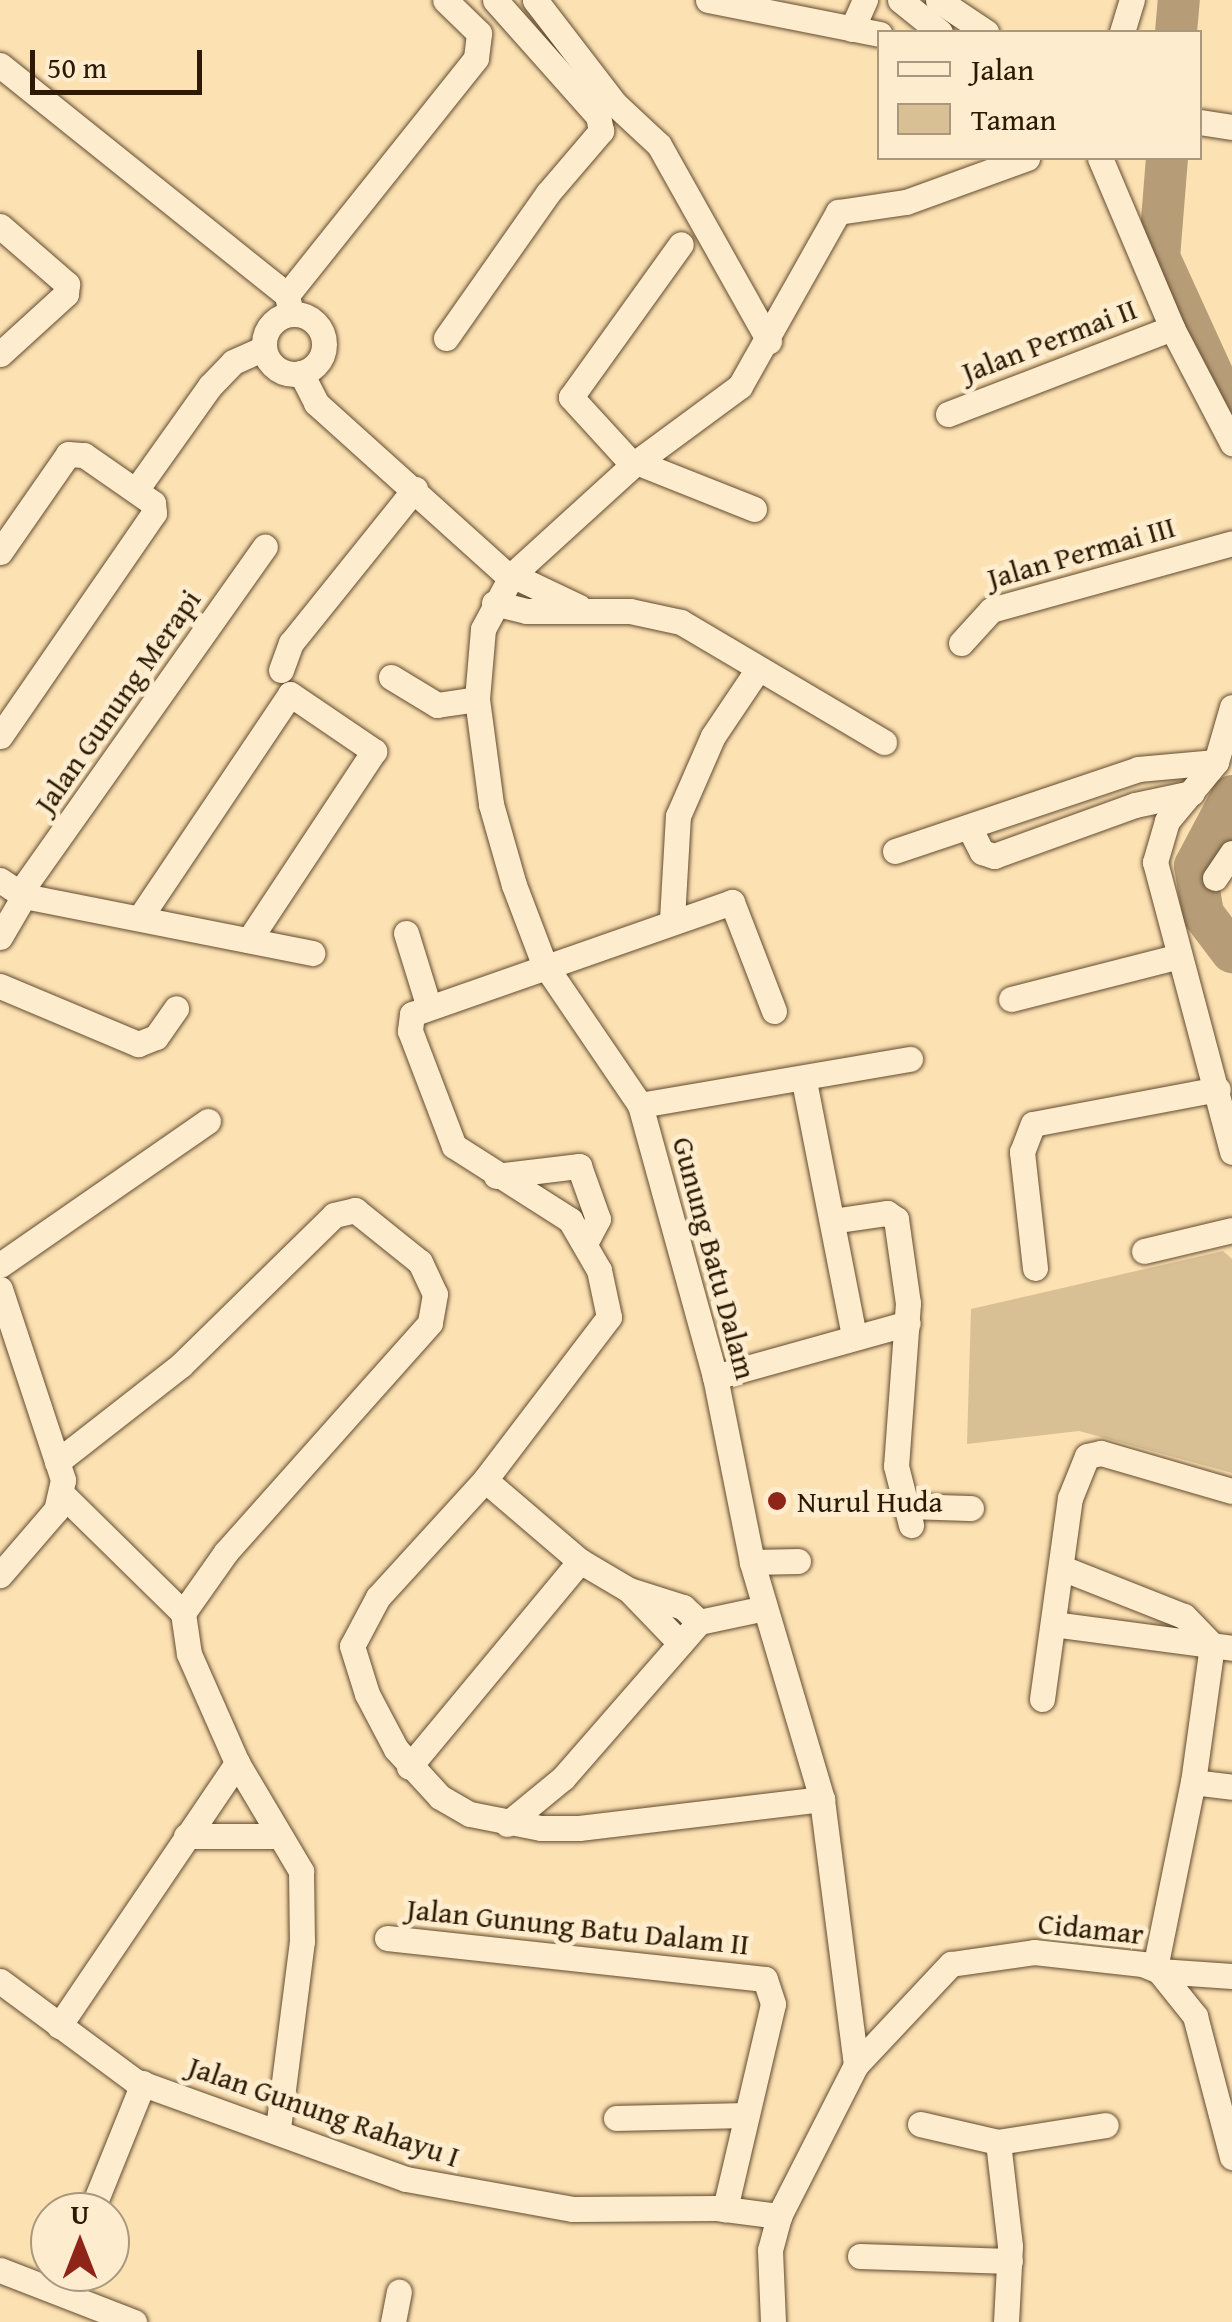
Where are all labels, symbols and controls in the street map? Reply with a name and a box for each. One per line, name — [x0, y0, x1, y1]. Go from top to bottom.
scale bar — [35, 30, 208, 92]
legend — [877, 30, 1202, 160]
text: 50 m — [47, 45, 107, 89]
text: Jalan — [971, 47, 1034, 91]
text: Taman — [971, 97, 1056, 141]
street label: Jalan Permai II — [956, 290, 1142, 390]
street label: Jalan Permai III — [983, 508, 1179, 596]
street label: Jalan Gunung Merapi — [26, 582, 208, 820]
street label: Gunung Batu Dalam — [665, 1133, 765, 1383]
place label: Nurul Huda — [797, 1483, 943, 1519]
marker: Nurul Huda — [766, 1490, 788, 1512]
street label: Jalan Gunung Batu Dalam II — [405, 1890, 751, 1962]
street label: Cidamar — [1036, 1905, 1146, 1951]
street label: Jalan Gunung Rahayu I — [184, 2048, 464, 2174]
north arrow — [30, 2192, 130, 2292]
text: U — [71, 2193, 89, 2234]

